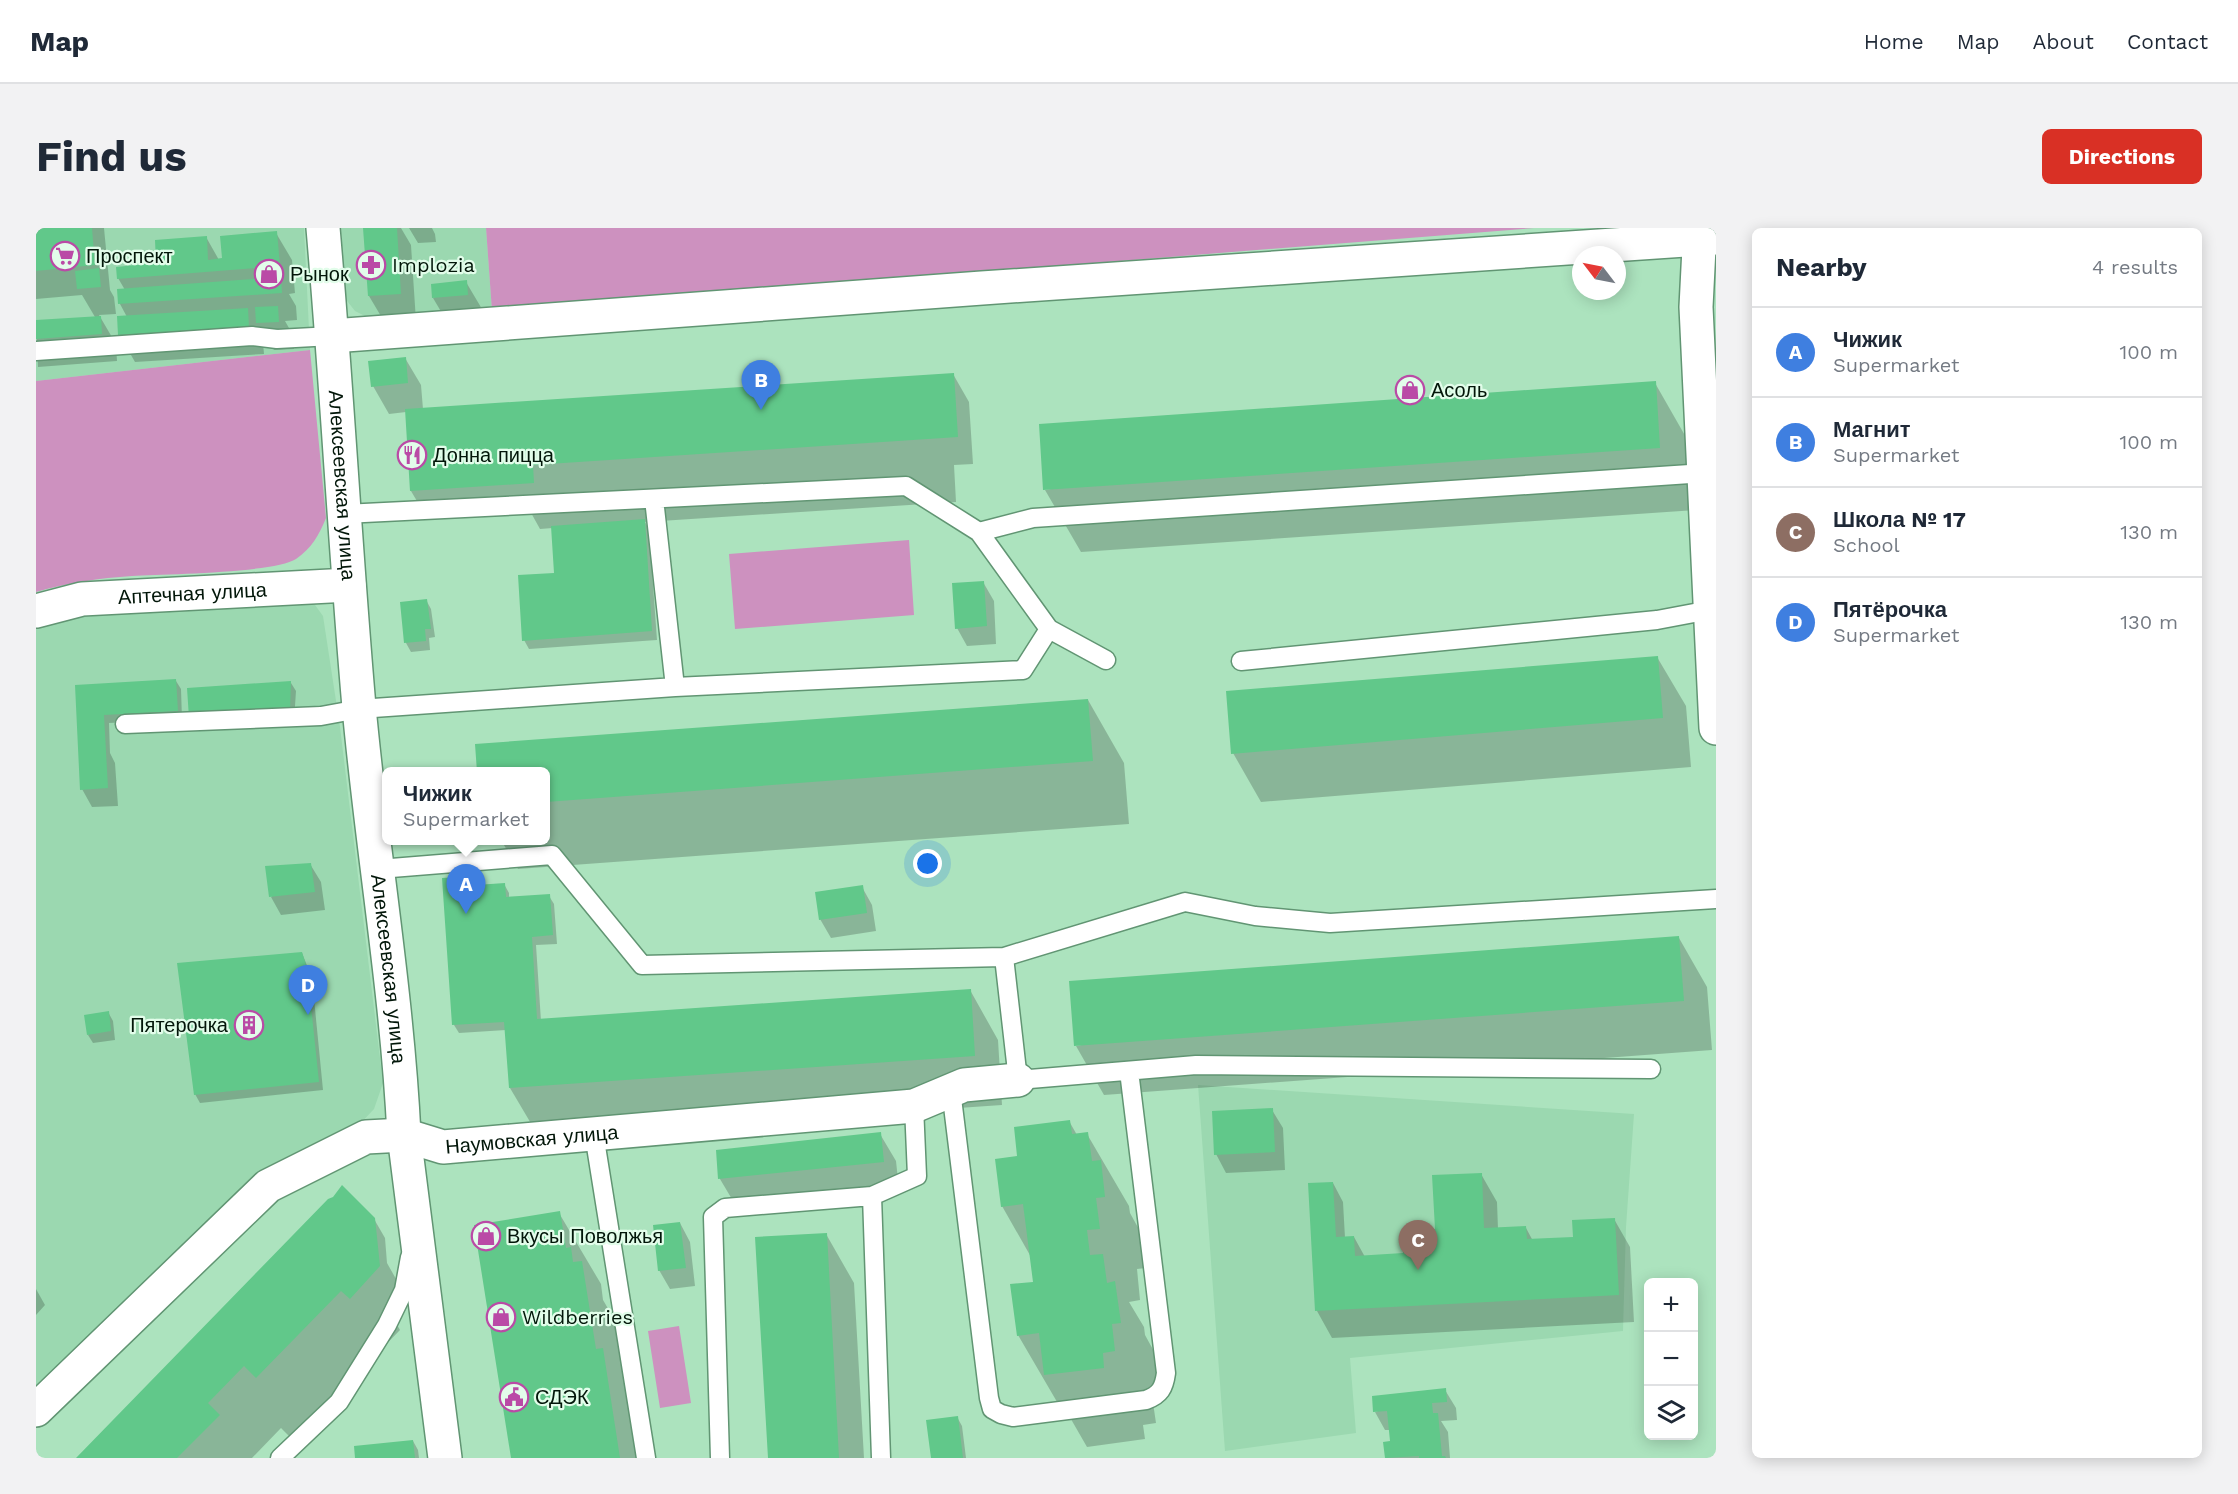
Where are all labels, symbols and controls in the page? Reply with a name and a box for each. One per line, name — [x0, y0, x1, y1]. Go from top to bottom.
text: Map — [30, 25, 89, 58]
text: Home — [1864, 29, 1924, 54]
text: Map — [1957, 29, 2000, 54]
text: About — [2033, 29, 2094, 54]
text: Contact — [2127, 29, 2208, 54]
button: Directions — [2042, 129, 2202, 184]
text: Find us — [36, 132, 187, 181]
supermarket icon: Проспект — [49, 240, 81, 272]
place label: Проспект — [86, 244, 173, 268]
north arrow — [1572, 246, 1626, 300]
pharmacy icon: Implozia — [355, 249, 387, 281]
text: Nearby — [1776, 252, 1867, 282]
place label: Implozia — [392, 253, 475, 277]
text: 4 results — [2092, 255, 2178, 279]
shop icon: Рынок — [253, 258, 285, 290]
place label: Рынок — [290, 262, 349, 286]
text: Чижик — [1833, 327, 1902, 352]
text: A — [1789, 340, 1802, 364]
text: 100 m — [2119, 340, 2178, 364]
text: Supermarket — [1833, 353, 1959, 377]
pin: B — [742, 360, 780, 410]
shop icon: Асоль — [1394, 374, 1426, 406]
place label: Асоль — [1431, 378, 1487, 402]
street label: Алексеевская улица — [324, 389, 361, 582]
text: Магнит — [1833, 417, 1911, 442]
text: B — [1789, 430, 1802, 454]
text: 100 m — [2119, 430, 2178, 454]
restaurant icon: Донна пицца — [396, 439, 428, 471]
place label: Донна пицца — [433, 443, 555, 467]
text: Supermarket — [1833, 443, 1959, 467]
text: Школа № 17 — [1833, 507, 1966, 532]
text: C — [1789, 520, 1802, 544]
text: 130 m — [2120, 520, 2178, 544]
text: School — [1833, 533, 1900, 557]
street label: Аптечная улица — [117, 577, 268, 609]
text: Пятёрочка — [1833, 597, 1947, 622]
text: D — [1788, 610, 1803, 634]
text: 130 m — [2120, 610, 2178, 634]
text: Supermarket — [1833, 623, 1959, 647]
popup — [382, 767, 550, 845]
text: Чижик — [403, 781, 472, 806]
text: Supermarket — [403, 807, 529, 831]
your location — [913, 849, 942, 878]
pin: A — [446, 864, 486, 914]
street label: Алексеевская улица — [366, 873, 411, 1066]
pin: D — [288, 966, 328, 1015]
building icon: Пятерочка — [233, 1009, 265, 1041]
place label: Пятерочка — [130, 1013, 229, 1037]
street label: Наумовская улица — [444, 1120, 620, 1159]
shop icon: Вкусы Поволжья — [470, 1220, 502, 1252]
pin: C — [1398, 1220, 1438, 1270]
place label: Вкусы Поволжья — [507, 1224, 663, 1248]
map controls — [1644, 1278, 1698, 1440]
button: + — [1644, 1278, 1698, 1332]
shop icon: Wildberries — [485, 1301, 517, 1333]
place label: Wildberries — [522, 1305, 633, 1329]
button: − — [1644, 1332, 1698, 1386]
public building icon: СДЭК — [498, 1381, 530, 1413]
place label: СДЭК — [535, 1385, 589, 1409]
button: layers — [1644, 1386, 1698, 1440]

